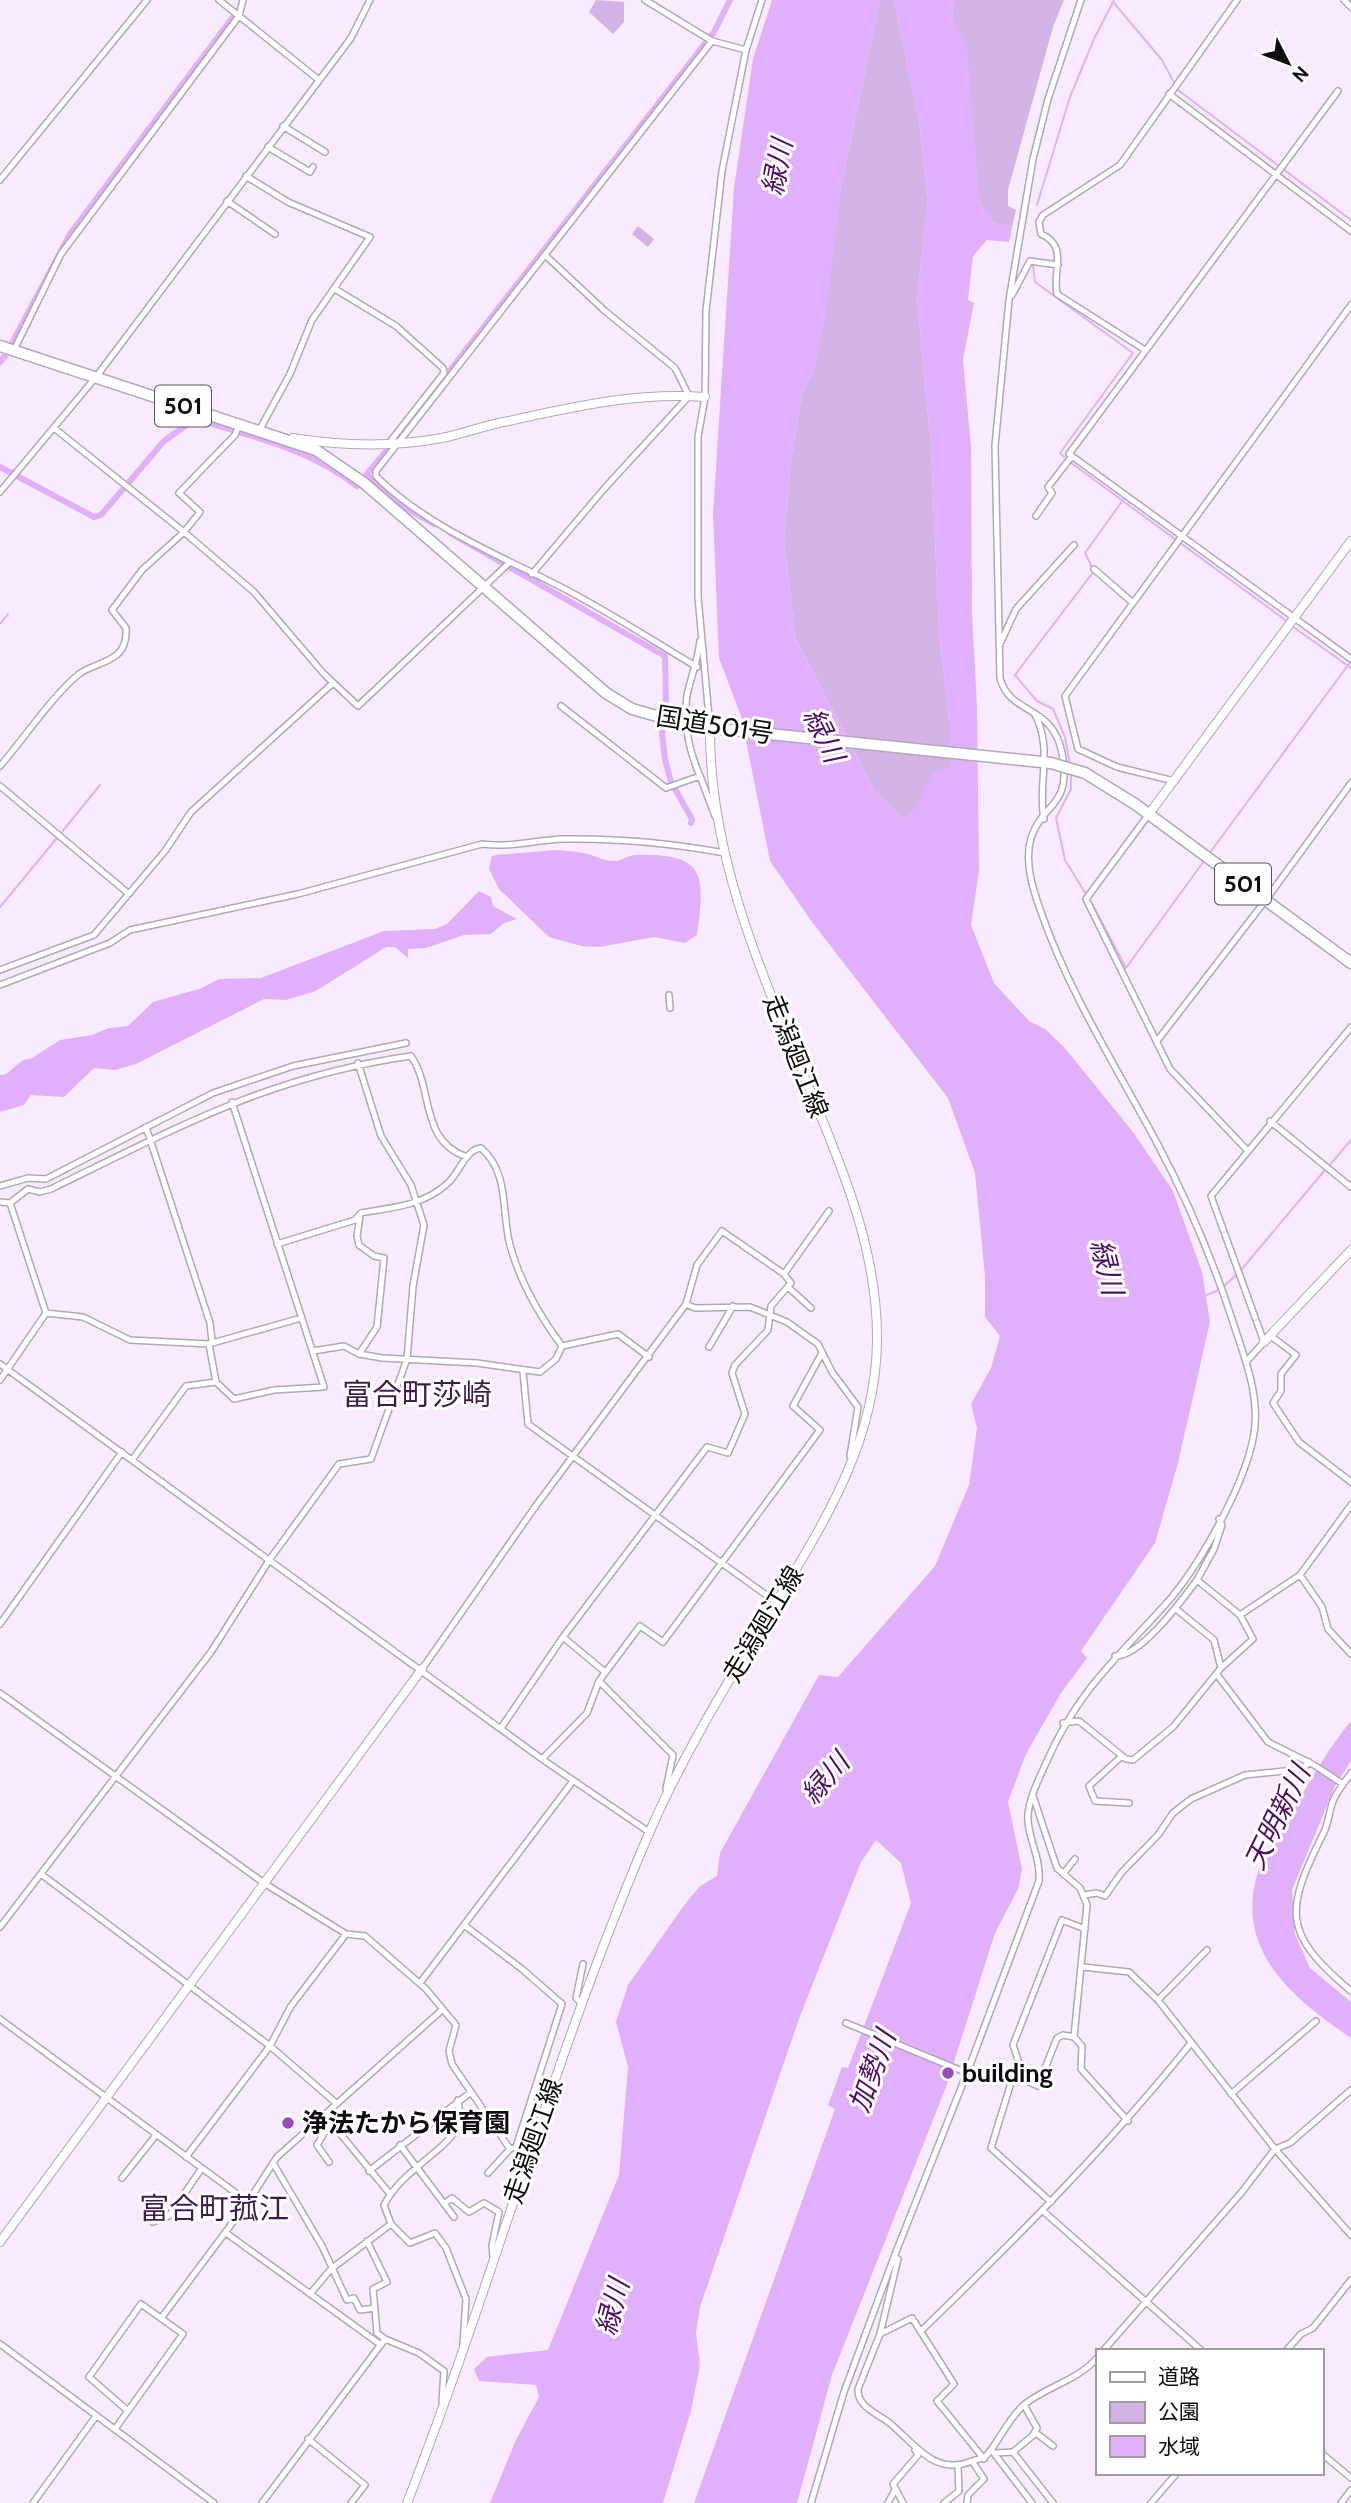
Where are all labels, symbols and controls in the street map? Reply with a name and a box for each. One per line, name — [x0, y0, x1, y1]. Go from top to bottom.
north arrow — [1253, 28, 1323, 98]
text: N — [1287, 61, 1313, 87]
water label: 緑川 — [755, 133, 800, 198]
road number: 501 — [155, 386, 211, 426]
street label: 国道501号 — [654, 700, 776, 750]
water label: 緑川 — [796, 702, 853, 770]
road number: 501 — [1215, 864, 1271, 904]
street label: 走潟廻江線 — [757, 990, 835, 1122]
water label: 緑川 — [1084, 1236, 1131, 1301]
district label: 富合町莎崎 — [342, 1376, 492, 1413]
street label: 走潟廻江線 — [716, 1560, 810, 1688]
water label: 緑川 — [794, 1743, 858, 1810]
water label: 天明新川 — [1237, 1757, 1318, 1875]
water label: 加勢川 — [842, 2023, 903, 2116]
place label: building — [962, 2057, 1053, 2089]
marker: building — [940, 2065, 956, 2081]
street label: 走潟廻江線 — [497, 2074, 569, 2208]
place label: 浄法たから保育園 — [302, 2107, 510, 2139]
marker: 浄法たから保育園 — [280, 2115, 296, 2131]
district label: 富合町菰江 — [139, 2190, 289, 2227]
water label: 緑川 — [588, 2273, 636, 2338]
legend — [1096, 2349, 1323, 2475]
text: 道路 — [1158, 2364, 1200, 2389]
text: 公園 — [1158, 2399, 1200, 2424]
text: 水域 — [1158, 2434, 1200, 2459]

